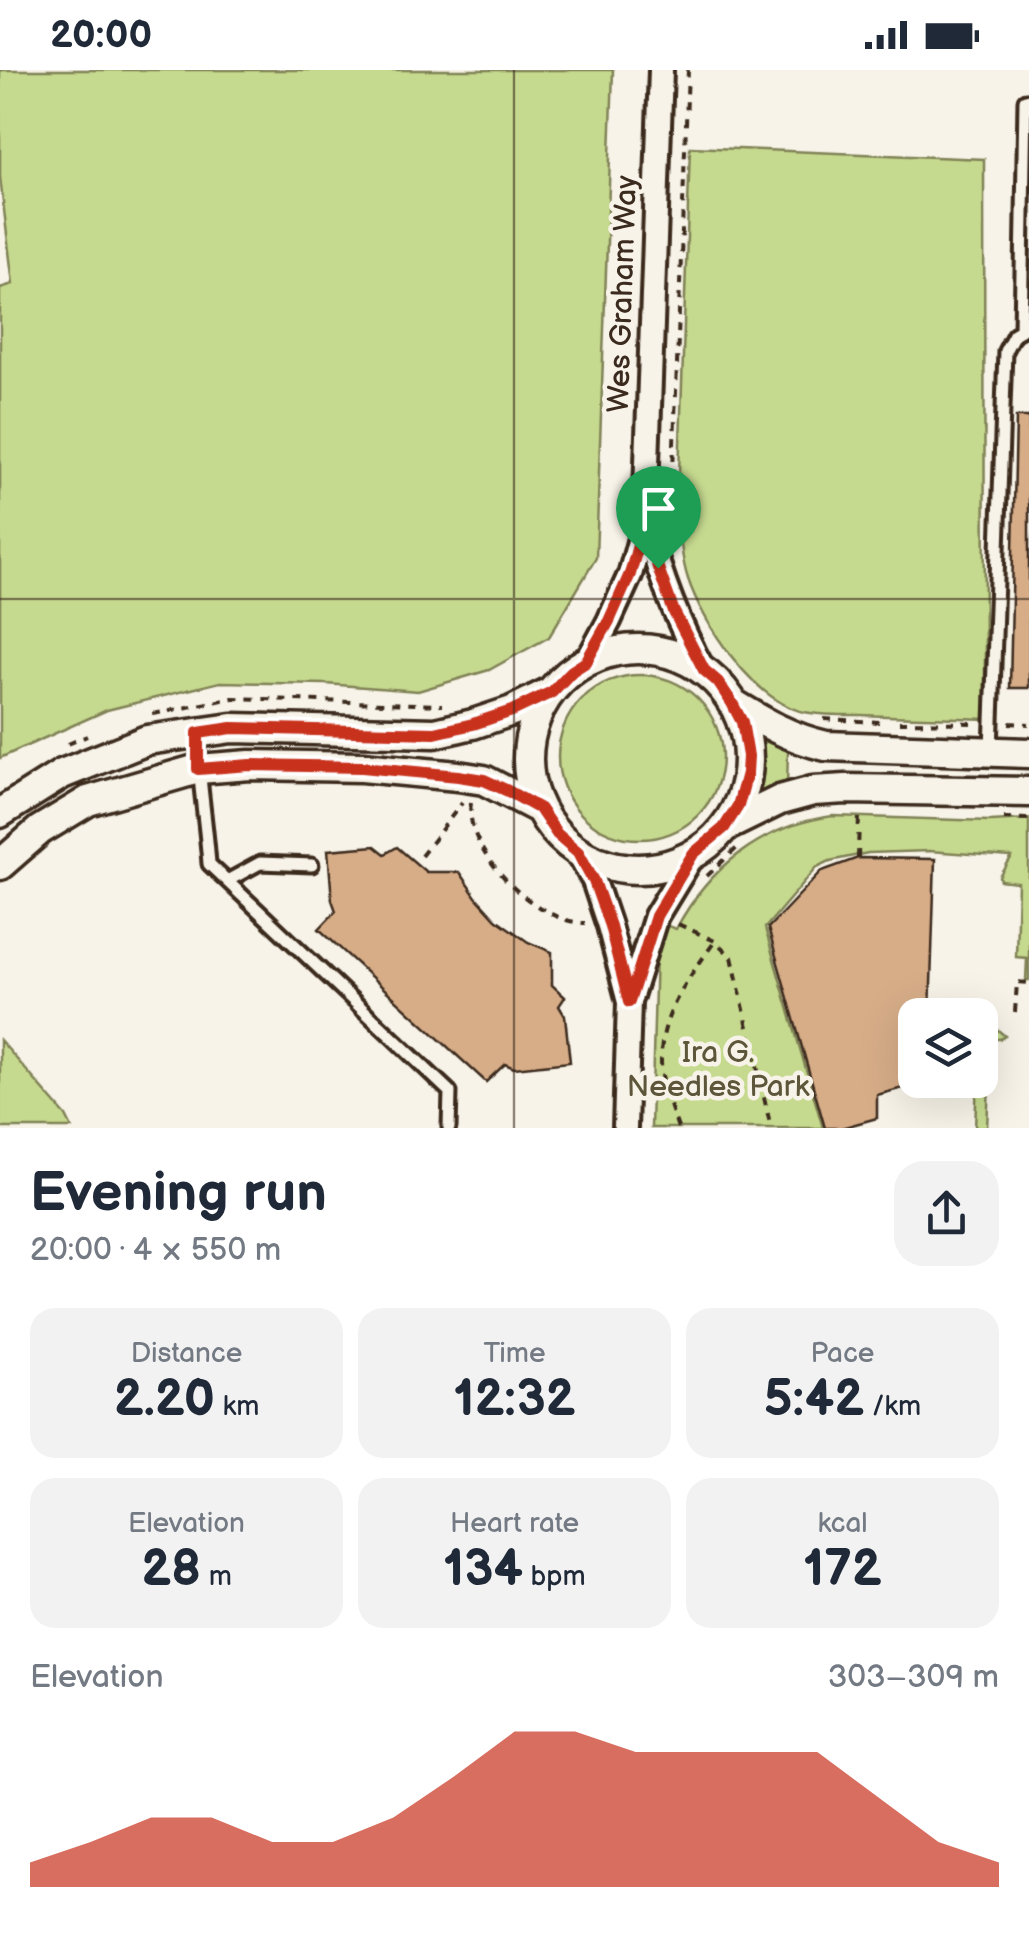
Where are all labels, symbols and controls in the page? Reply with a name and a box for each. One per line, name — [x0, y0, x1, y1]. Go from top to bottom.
text: 20:00 — [50, 13, 152, 58]
street label: Wes Graham Way — [601, 174, 645, 413]
pin — [616, 466, 701, 569]
icon: arrive — [631, 481, 686, 536]
map controls — [898, 998, 998, 1098]
button: layers — [898, 998, 998, 1098]
park label: Ira G. Needles Park — [627, 1035, 810, 1105]
text: Evening run — [30, 1160, 327, 1227]
button: share — [894, 1161, 999, 1266]
text: 20:00 · 4 × 550 m — [30, 1231, 281, 1270]
text: Distance — [131, 1337, 242, 1370]
text: Time — [483, 1337, 546, 1370]
text: Pace — [811, 1337, 874, 1370]
text: 2.20 — [114, 1370, 215, 1430]
text: 12:32 — [453, 1370, 576, 1430]
text: 5:42 — [764, 1370, 864, 1430]
text: km — [215, 1390, 259, 1423]
text: /km — [864, 1390, 921, 1423]
text: Elevation — [128, 1507, 245, 1540]
text: Heart rate — [450, 1507, 579, 1540]
text: kcal — [817, 1507, 868, 1540]
text: 28 — [141, 1540, 201, 1600]
text: 134 — [443, 1540, 523, 1600]
text: 172 — [803, 1540, 882, 1600]
text: m — [201, 1560, 232, 1593]
text: bpm — [523, 1560, 586, 1593]
text: Elevation — [30, 1658, 163, 1697]
text: 303–309 m — [828, 1658, 999, 1697]

